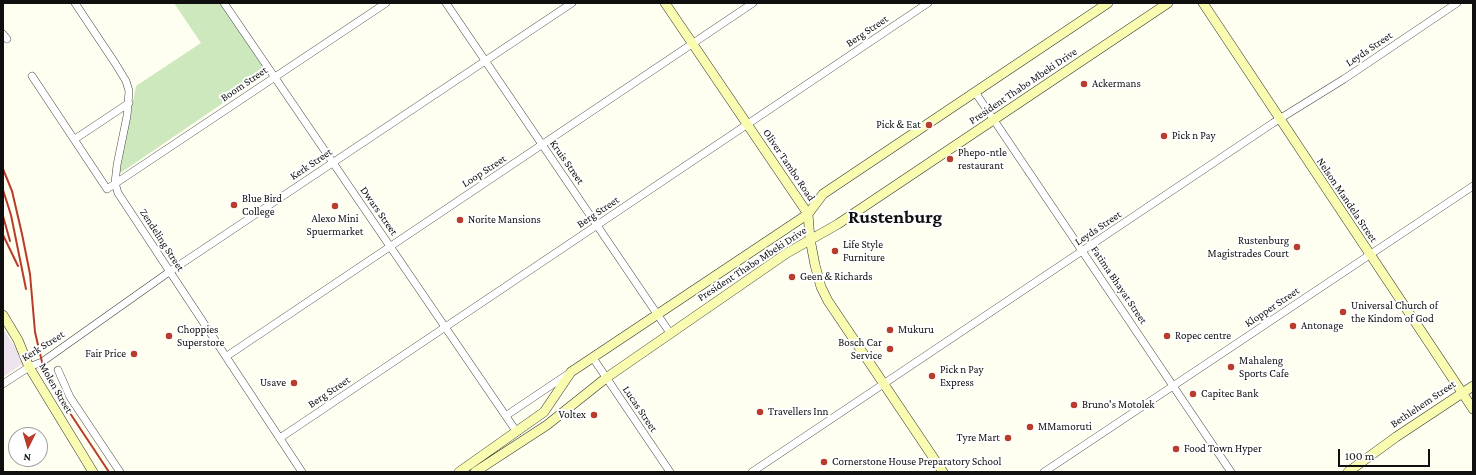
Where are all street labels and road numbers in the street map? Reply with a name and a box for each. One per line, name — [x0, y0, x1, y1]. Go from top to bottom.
street label: Berg Street — [844, 12, 890, 50]
street label: Leyds Street — [1343, 29, 1395, 69]
street label: President Thabo Mbeki Drive — [967, 45, 1079, 127]
street label: Boom Street — [218, 64, 270, 104]
street label: Oliver Tambo Road — [760, 127, 818, 203]
street label: Kruis Street — [547, 137, 587, 187]
street label: Kerk Street — [287, 145, 335, 183]
street label: Loop Street — [459, 152, 509, 190]
street label: Nelson Mandela Street — [1314, 155, 1380, 245]
street label: Dwars Street — [357, 184, 401, 238]
street label: Berg Street — [575, 193, 621, 231]
street label: Zendeling Street — [137, 206, 187, 274]
street label: Leyds Street — [1072, 208, 1124, 248]
street label: President Thabo Mbeki Drive — [695, 224, 809, 304]
street label: Fatima Bhayat Street — [1088, 243, 1150, 327]
street label: Klopper Street — [1242, 284, 1302, 330]
street label: Kerk Street — [19, 328, 67, 364]
street label: Molen Street — [36, 360, 76, 416]
street label: Berg Street — [306, 373, 352, 411]
street label: Bethlehem Street — [1388, 377, 1458, 431]
street label: Lucas Street — [620, 383, 660, 435]

